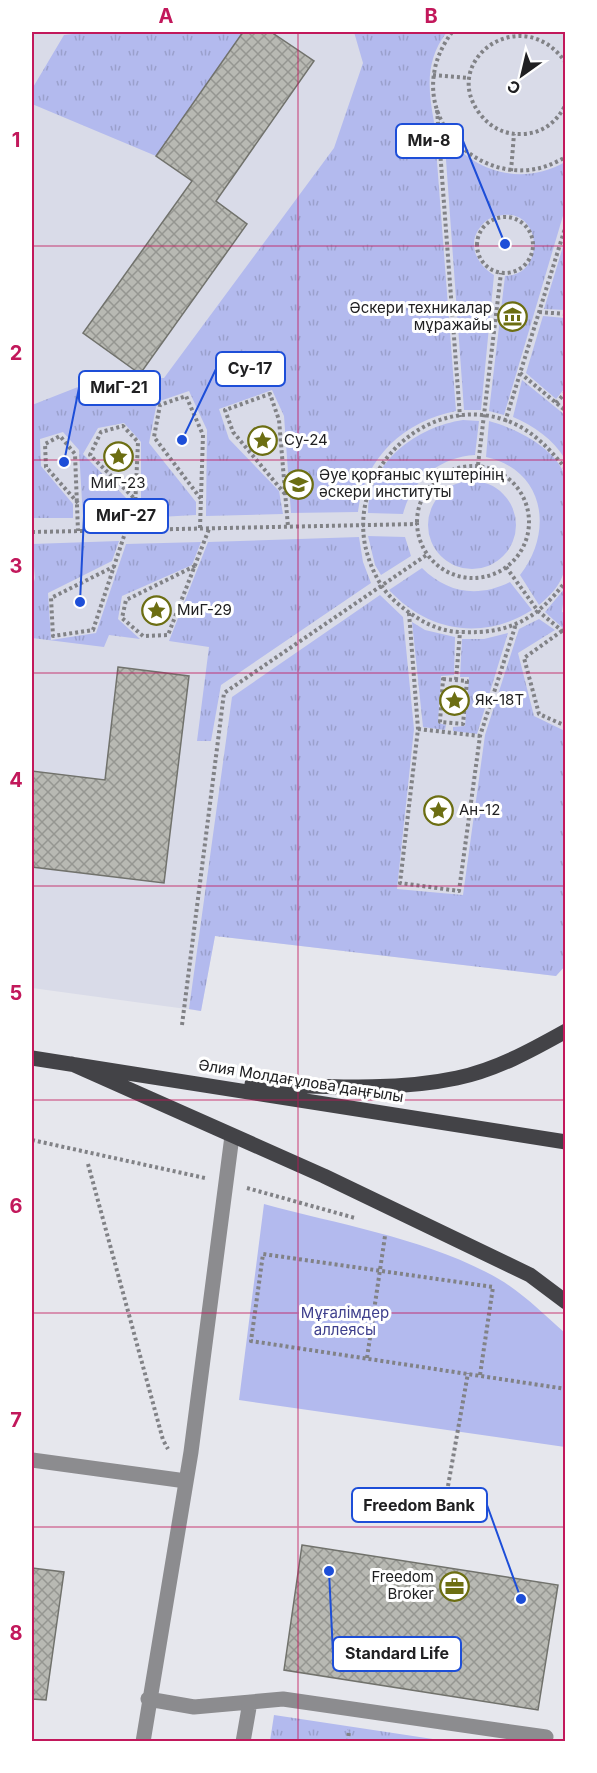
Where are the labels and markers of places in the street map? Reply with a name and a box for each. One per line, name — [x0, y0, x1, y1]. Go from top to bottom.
callout: Ми-8 — [396, 124, 463, 158]
place label: Әскери техникалар мұражайы — [350, 298, 492, 334]
museum icon: Әскери техникалар мұражайы — [497, 301, 529, 333]
callout: Су-17 — [216, 352, 285, 386]
callout: МиГ-21 — [79, 371, 160, 405]
place icon: Су-24 — [247, 424, 279, 456]
place label: Су-24 — [284, 430, 328, 449]
place icon: МиГ-23 — [102, 440, 134, 472]
place label: Әуе қорғаныс күштерінің әскери институты — [319, 465, 504, 501]
school or university icon: Әуе қорғаныс күштерінің әскери институты — [282, 468, 314, 500]
place label: МиГ-23 — [91, 473, 145, 492]
callout: МиГ-27 — [84, 499, 168, 533]
place icon: МиГ-29 — [140, 594, 172, 626]
place label: МиГ-29 — [177, 600, 232, 619]
place icon: Як-18Т — [438, 684, 470, 716]
place label: Як-18Т — [475, 690, 524, 709]
place icon: Ан-12 — [422, 794, 454, 826]
place label: Ан-12 — [459, 800, 500, 819]
callout: Freedom Bank — [352, 1488, 487, 1522]
place label: Freedom Broker — [371, 1567, 434, 1603]
office icon: Freedom Broker — [439, 1570, 471, 1602]
callout: Standard Life — [333, 1637, 461, 1671]

